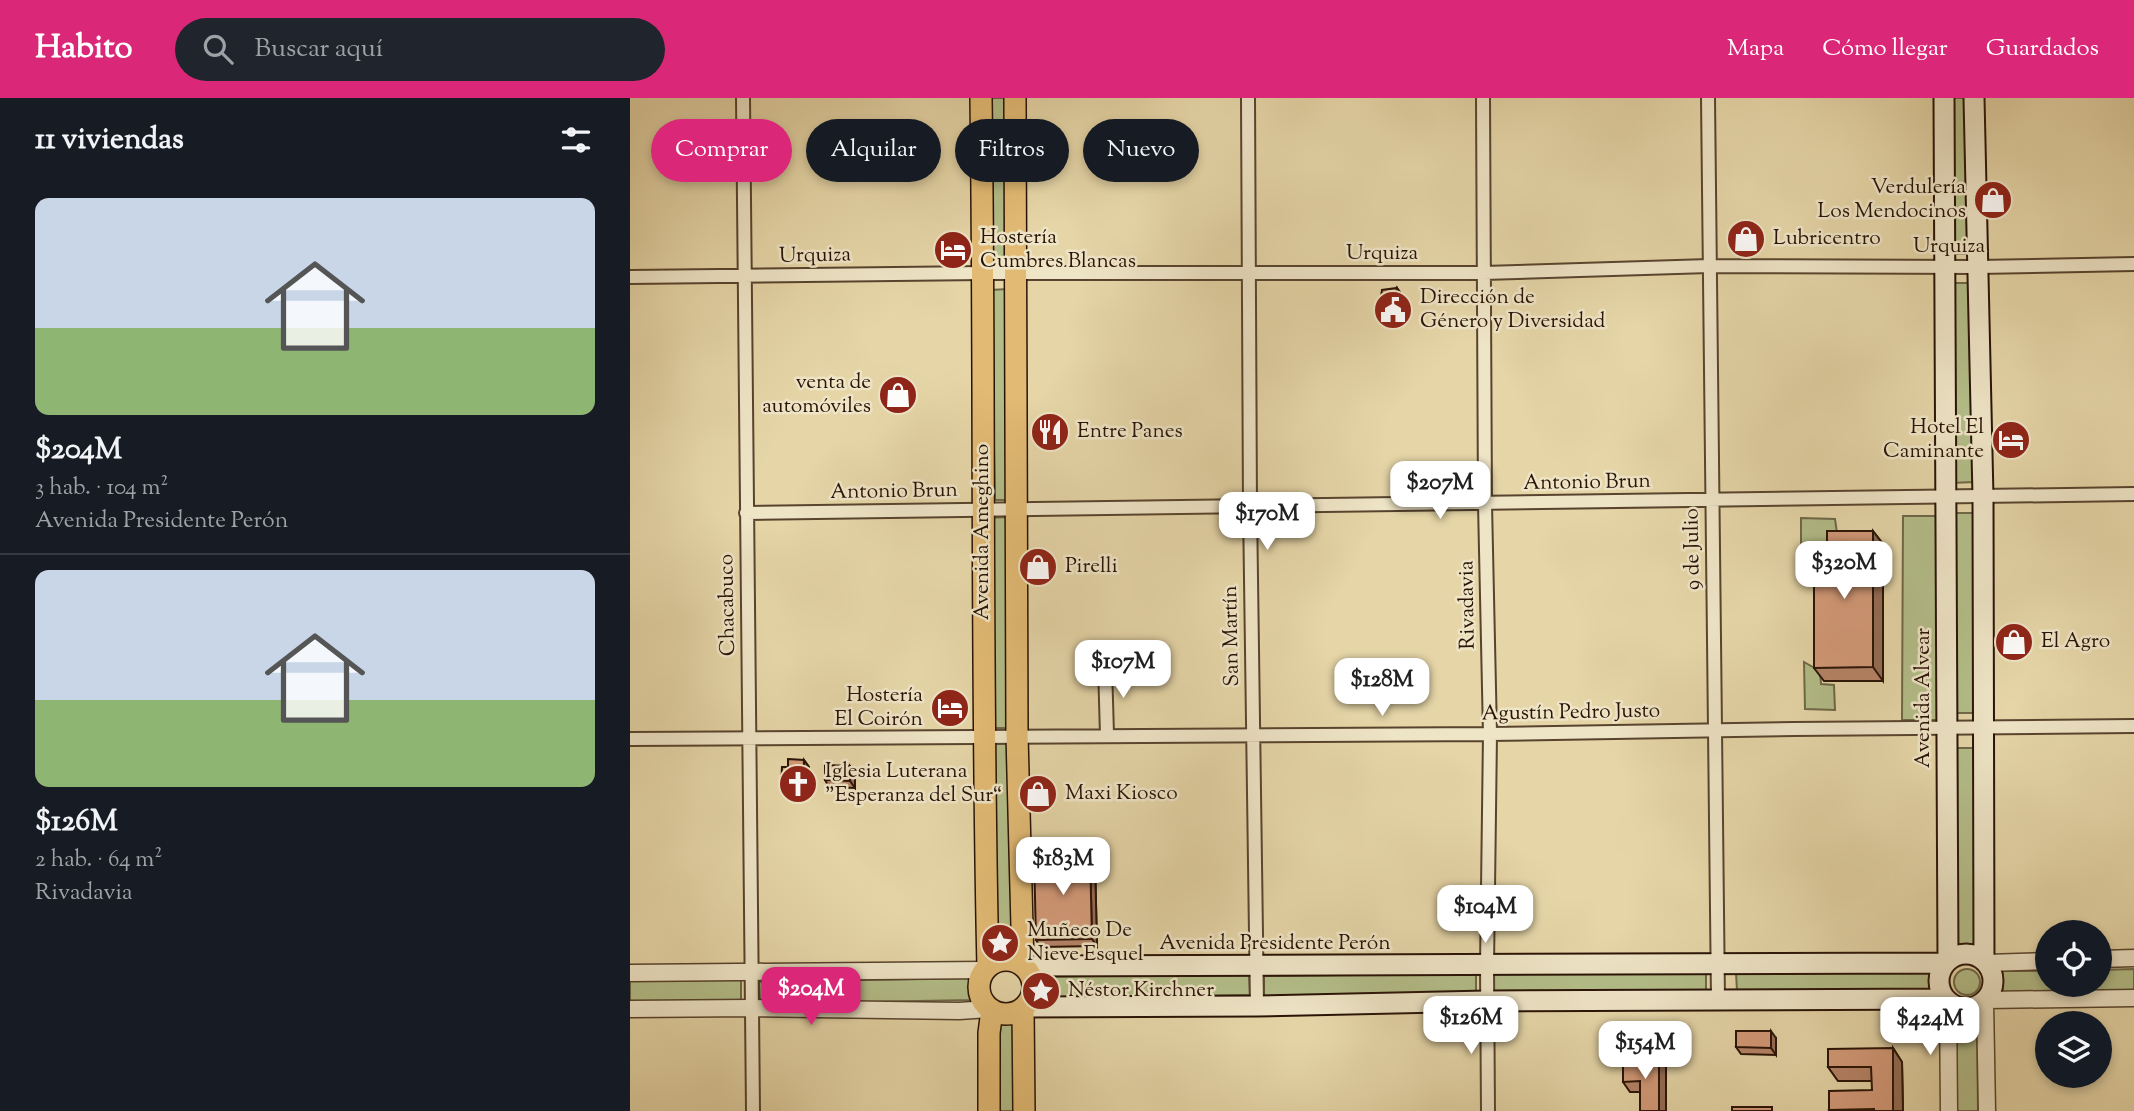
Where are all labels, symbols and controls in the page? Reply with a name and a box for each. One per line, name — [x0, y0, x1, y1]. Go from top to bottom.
search box — [175, 18, 665, 81]
text: Habito — [35, 25, 133, 73]
icon: search — [199, 30, 237, 68]
text: Buscar aquí — [255, 31, 383, 68]
text: Mapa — [1727, 32, 1784, 66]
text: Cómo llegar — [1822, 32, 1948, 66]
text: Guardados — [1986, 32, 2099, 66]
text: 11 viviendas — [35, 119, 184, 162]
chip: Comprar — [651, 119, 792, 182]
chip: Alquilar — [806, 119, 941, 182]
chip: Filtros — [955, 119, 1069, 182]
chip: Nuevo — [1083, 119, 1199, 182]
icon: filters — [557, 121, 595, 159]
place label: Verdulería Los Mendocinos — [1818, 173, 1966, 227]
shop icon: Verdulería Los Mendocinos — [1972, 179, 2014, 221]
shop icon: Lubricentro — [1725, 218, 1767, 260]
place label: Hostería Cumbres Blancas — [980, 223, 1136, 277]
place label: Lubricentro — [1773, 224, 1881, 254]
hotel icon: Hostería Cumbres Blancas — [932, 229, 974, 271]
street label: Urquiza — [1913, 232, 1985, 262]
street label: Urquiza — [1346, 239, 1418, 269]
street label: Urquiza — [779, 240, 852, 272]
icon: home — [252, 243, 378, 369]
place label: Dirección de Género y Diversidad — [1420, 283, 1606, 337]
public building icon: Dirección de Género y Diversidad — [1372, 289, 1414, 331]
place label: venta de automóviles — [762, 368, 871, 422]
shop icon: venta de automóviles — [877, 374, 919, 416]
restaurant icon: Entre Panes — [1029, 411, 1071, 453]
place label: Hotel El Caminante — [1883, 413, 1984, 467]
place label: Entre Panes — [1077, 417, 1183, 447]
hotel icon: Hotel El Caminante — [1990, 419, 2032, 461]
text: $204M — [35, 429, 122, 472]
street label: Avenida Ameghino — [968, 444, 998, 620]
pin: $207M — [1391, 462, 1489, 521]
text: $207M — [1406, 467, 1474, 500]
street label: Antonio Brun — [1523, 467, 1651, 499]
text: 3 hab. · 104 m² — [35, 472, 168, 505]
street label: Antonio Brun — [830, 476, 958, 508]
pin: $170M — [1218, 492, 1316, 552]
text: $170M — [1235, 498, 1299, 531]
text: Avenida Presidente Perón — [35, 505, 288, 538]
street label: 9 de Julio — [1677, 508, 1709, 590]
pin: $320M — [1795, 542, 1893, 601]
shop icon: Pirelli — [1017, 546, 1059, 588]
text: $320M — [1811, 547, 1877, 580]
place label: Pirelli — [1065, 552, 1118, 582]
street label: Chacabuco — [712, 554, 744, 656]
street label: Rivadavia — [1452, 560, 1484, 650]
street label: San Martín — [1216, 585, 1248, 687]
icon: home — [252, 615, 378, 741]
shop icon: El Agro — [1993, 621, 2035, 663]
place label: El Agro — [2041, 627, 2110, 657]
street label: Avenida Alvear — [1909, 628, 1939, 768]
pin: $107M — [1074, 640, 1172, 700]
text: $107M — [1091, 646, 1155, 679]
pin: $128M — [1333, 658, 1431, 718]
text: $128M — [1350, 664, 1414, 697]
place label: Hostería El Coirón — [835, 681, 923, 735]
hotel icon: Hostería El Coirón — [929, 687, 971, 729]
street label: Agustín Pedro Justo — [1481, 696, 1661, 730]
place label: Iglesia Luterana ”Esperanza del Sur“ — [825, 757, 1002, 811]
church icon: Iglesia Luterana ”Esperanza del Sur“ — [777, 763, 819, 805]
shop icon: Maxi Kiosco — [1017, 773, 1059, 815]
place label: Maxi Kiosco — [1065, 779, 1178, 809]
text: $126M — [35, 801, 118, 844]
pin: $183M — [1014, 838, 1112, 897]
text: $183M — [1032, 843, 1094, 876]
text: 2 hab. · 64 m² — [35, 844, 162, 877]
text: Rivadavia — [35, 877, 133, 910]
pin: $104M — [1436, 886, 1534, 945]
text: $104M — [1453, 891, 1517, 924]
place label: Muñeco De Nieve Esquel — [1027, 916, 1144, 970]
map controls — [2035, 920, 2112, 1088]
button: locate — [2035, 920, 2112, 997]
place icon: Muñeco De Nieve Esquel — [979, 922, 1021, 964]
street label: Avenida Presidente Perón — [1159, 929, 1391, 959]
pin: $204M — [762, 968, 860, 1027]
place icon: Néstor Kirchner — [1020, 970, 1062, 1012]
text: $204M — [778, 973, 844, 1006]
place label: Néstor Kirchner — [1068, 976, 1214, 1006]
pin: $126M — [1422, 996, 1520, 1056]
pin: $424M — [1881, 998, 1979, 1057]
text: $126M — [1439, 1002, 1503, 1035]
text: $424M — [1896, 1003, 1964, 1036]
button: layers — [2035, 1011, 2112, 1088]
pin: $154M — [1596, 1021, 1694, 1081]
text: $154M — [1615, 1027, 1675, 1060]

